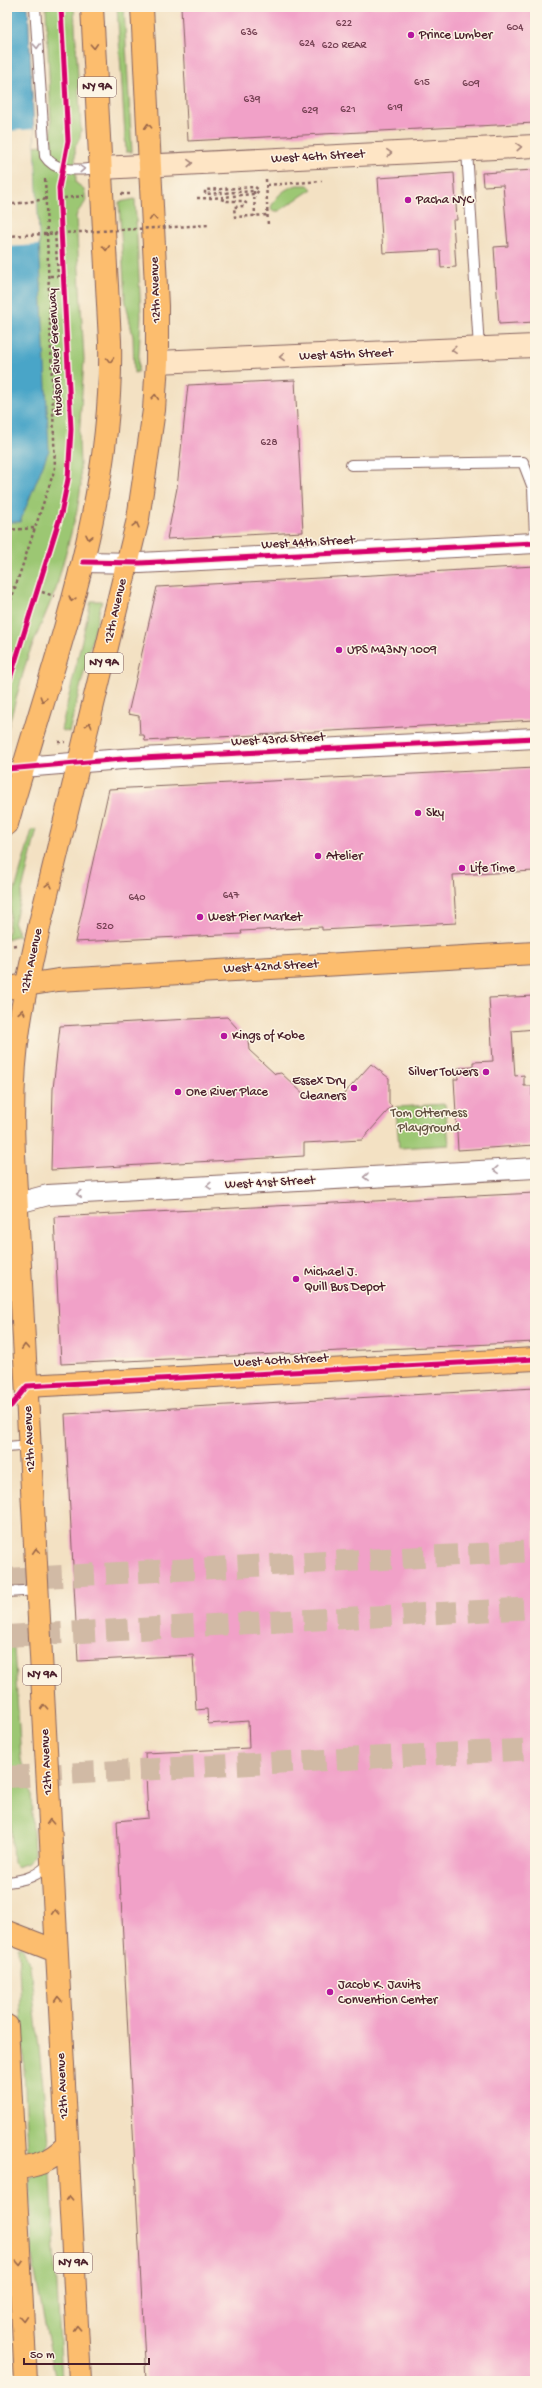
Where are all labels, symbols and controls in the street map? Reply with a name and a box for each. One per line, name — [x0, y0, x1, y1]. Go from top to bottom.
house number: 622 — [336, 18, 353, 30]
house number: 604 — [506, 22, 524, 34]
house number: 636 — [241, 27, 258, 39]
place label: Prince Lumber — [418, 28, 494, 43]
marker: Prince Lumber — [406, 30, 416, 40]
house number: 624 — [299, 38, 316, 50]
house number: 620 REAR — [322, 40, 368, 52]
one-way arrow — [33, 43, 41, 49]
one-way arrow — [90, 43, 99, 49]
road number: NY 9A — [78, 77, 116, 97]
house number: 615 — [414, 77, 430, 89]
house number: 609 — [462, 78, 480, 90]
house number: 639 — [244, 94, 261, 106]
house number: 619 — [387, 102, 403, 114]
house number: 621 — [340, 104, 356, 116]
house number: 629 — [302, 105, 319, 117]
one-way arrow — [144, 123, 153, 129]
one-way arrow — [516, 143, 522, 151]
street label: West 46th Street — [271, 147, 367, 167]
one-way arrow — [386, 149, 392, 158]
one-way arrow — [187, 159, 193, 167]
one-way arrow — [79, 165, 85, 174]
place label: Pacha NYC — [415, 193, 475, 208]
marker: Pacha NYC — [403, 195, 413, 205]
one-way arrow — [149, 215, 158, 221]
one-way arrow — [101, 245, 110, 251]
street label: 12th Avenue — [147, 256, 165, 324]
street label: Hudson River Greenway — [45, 287, 67, 416]
street label: West 45th Street — [299, 346, 395, 364]
one-way arrow — [451, 346, 457, 354]
one-way arrow — [279, 353, 285, 362]
one-way arrow — [106, 357, 115, 363]
one-way arrow — [150, 394, 159, 400]
house number: 628 — [261, 437, 278, 449]
one-way arrow — [132, 522, 140, 529]
street label: West 44th Street — [261, 533, 357, 553]
one-way arrow — [85, 534, 93, 540]
street label: 12th Avenue — [101, 577, 131, 646]
one-way arrow — [68, 596, 77, 603]
place label: UPS M43NY 1009 — [347, 643, 437, 658]
marker: UPS M43NY 1009 — [334, 645, 344, 655]
road number: NY 9A — [85, 653, 123, 673]
one-way arrow — [39, 695, 48, 702]
one-way arrow — [84, 722, 92, 728]
street label: West 43rd Street — [231, 730, 327, 750]
place label: Sky — [426, 806, 445, 821]
marker: Sky — [413, 808, 423, 818]
place label: Atelier — [326, 849, 364, 864]
marker: Atelier — [313, 851, 323, 861]
place label: Life Time — [470, 861, 515, 876]
marker: Life Time — [457, 863, 467, 873]
one-way arrow — [44, 882, 53, 889]
house number: 647 — [223, 890, 240, 902]
house number: 640 — [128, 892, 146, 904]
place label: West Pier Market — [208, 910, 304, 925]
marker: West Pier Market — [195, 912, 205, 922]
house number: 520 — [96, 921, 114, 933]
street label: 12th Avenue — [18, 927, 46, 996]
street label: West 42nd Street — [223, 957, 321, 977]
one-way arrow — [17, 1009, 25, 1015]
place label: Kings of Kobe — [232, 1029, 305, 1044]
marker: Kings of Kobe — [219, 1031, 229, 1041]
place label: Silver Towers — [408, 1065, 479, 1080]
marker: Silver Towers — [481, 1067, 491, 1077]
place label: Essex Dry Cleaners — [292, 1074, 347, 1104]
marker: Essex Dry Cleaners — [349, 1083, 359, 1093]
place label: One River Place — [186, 1085, 268, 1100]
marker: One River Place — [173, 1087, 183, 1097]
park label: Tom Otterness Playground — [390, 1106, 468, 1136]
one-way arrow — [493, 1166, 499, 1175]
street label: West 41st Street — [225, 1173, 317, 1193]
one-way arrow — [363, 1173, 369, 1182]
one-way arrow — [205, 1182, 212, 1191]
one-way arrow — [76, 1189, 82, 1198]
place label: Michael J. Quill Bus Depot — [304, 1265, 386, 1295]
marker: Michael J. Quill Bus Depot — [291, 1274, 301, 1284]
one-way arrow — [21, 1344, 29, 1350]
street label: West 40th Street — [233, 1351, 330, 1371]
street label: 12th Avenue — [21, 1405, 39, 1473]
one-way arrow — [32, 1548, 41, 1554]
road number: NY 9A — [23, 1665, 61, 1685]
one-way arrow — [40, 1704, 48, 1710]
street label: 12th Avenue — [38, 1728, 56, 1796]
one-way arrow — [45, 1819, 54, 1825]
one-way arrow — [50, 1909, 59, 1915]
place label: Jacob K. Javits Convention Center — [338, 1978, 439, 2008]
marker: Jacob K. Javits Convention Center — [325, 1987, 335, 1997]
one-way arrow — [54, 1996, 63, 2002]
street label: 12th Avenue — [54, 2052, 72, 2120]
one-way arrow — [65, 2195, 74, 2201]
road number: NY 9A — [54, 2253, 92, 2273]
one-way arrow — [15, 2260, 24, 2266]
one-way arrow — [18, 2315, 27, 2321]
one-way arrow — [72, 2325, 81, 2331]
scale bar — [24, 2340, 149, 2366]
text: 50 m — [30, 2349, 55, 2363]

